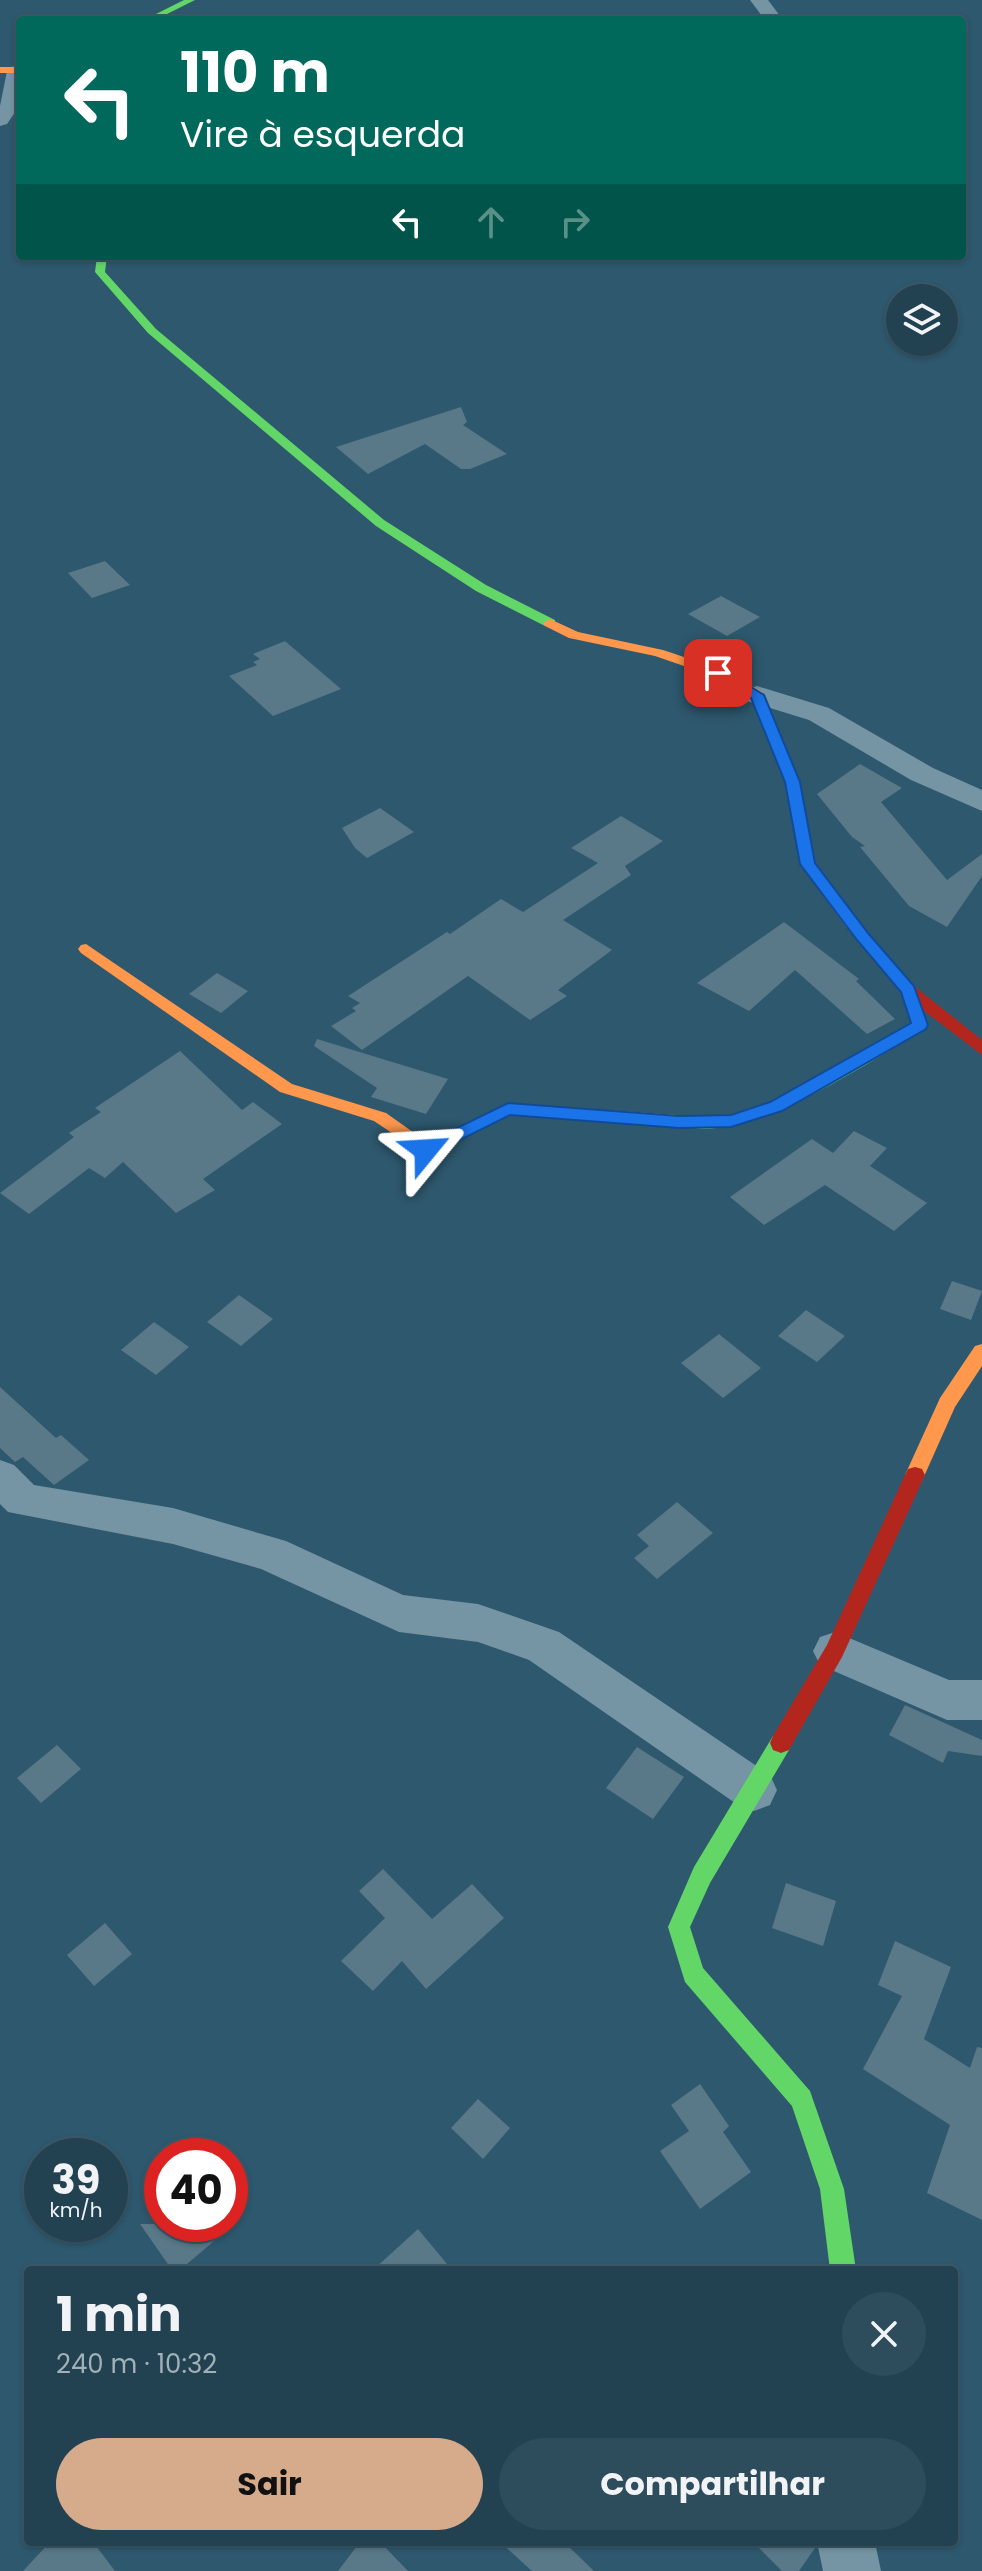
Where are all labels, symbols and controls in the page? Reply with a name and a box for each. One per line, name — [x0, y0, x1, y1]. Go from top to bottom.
text: 110 m — [180, 33, 330, 112]
icon: left — [48, 48, 152, 152]
text: Vire à esquerda — [180, 109, 465, 160]
icon: left — [385, 200, 429, 244]
icon: ahead — [469, 200, 513, 244]
icon: right — [553, 200, 597, 244]
map controls — [886, 284, 958, 356]
button: layers — [886, 284, 958, 356]
pin — [684, 639, 752, 707]
icon: arrive — [696, 651, 740, 695]
position arrow — [384, 1108, 468, 1192]
speed limit sign: 40 — [144, 2138, 248, 2242]
text: 39 — [52, 2152, 100, 2208]
text: km/h — [49, 2196, 103, 2224]
text: 1 min — [56, 2281, 182, 2348]
button: close — [842, 2292, 926, 2376]
text: 240 m · 10:32 — [56, 2346, 217, 2382]
button: Sair — [56, 2438, 483, 2530]
button: Compartilhar — [499, 2438, 926, 2530]

